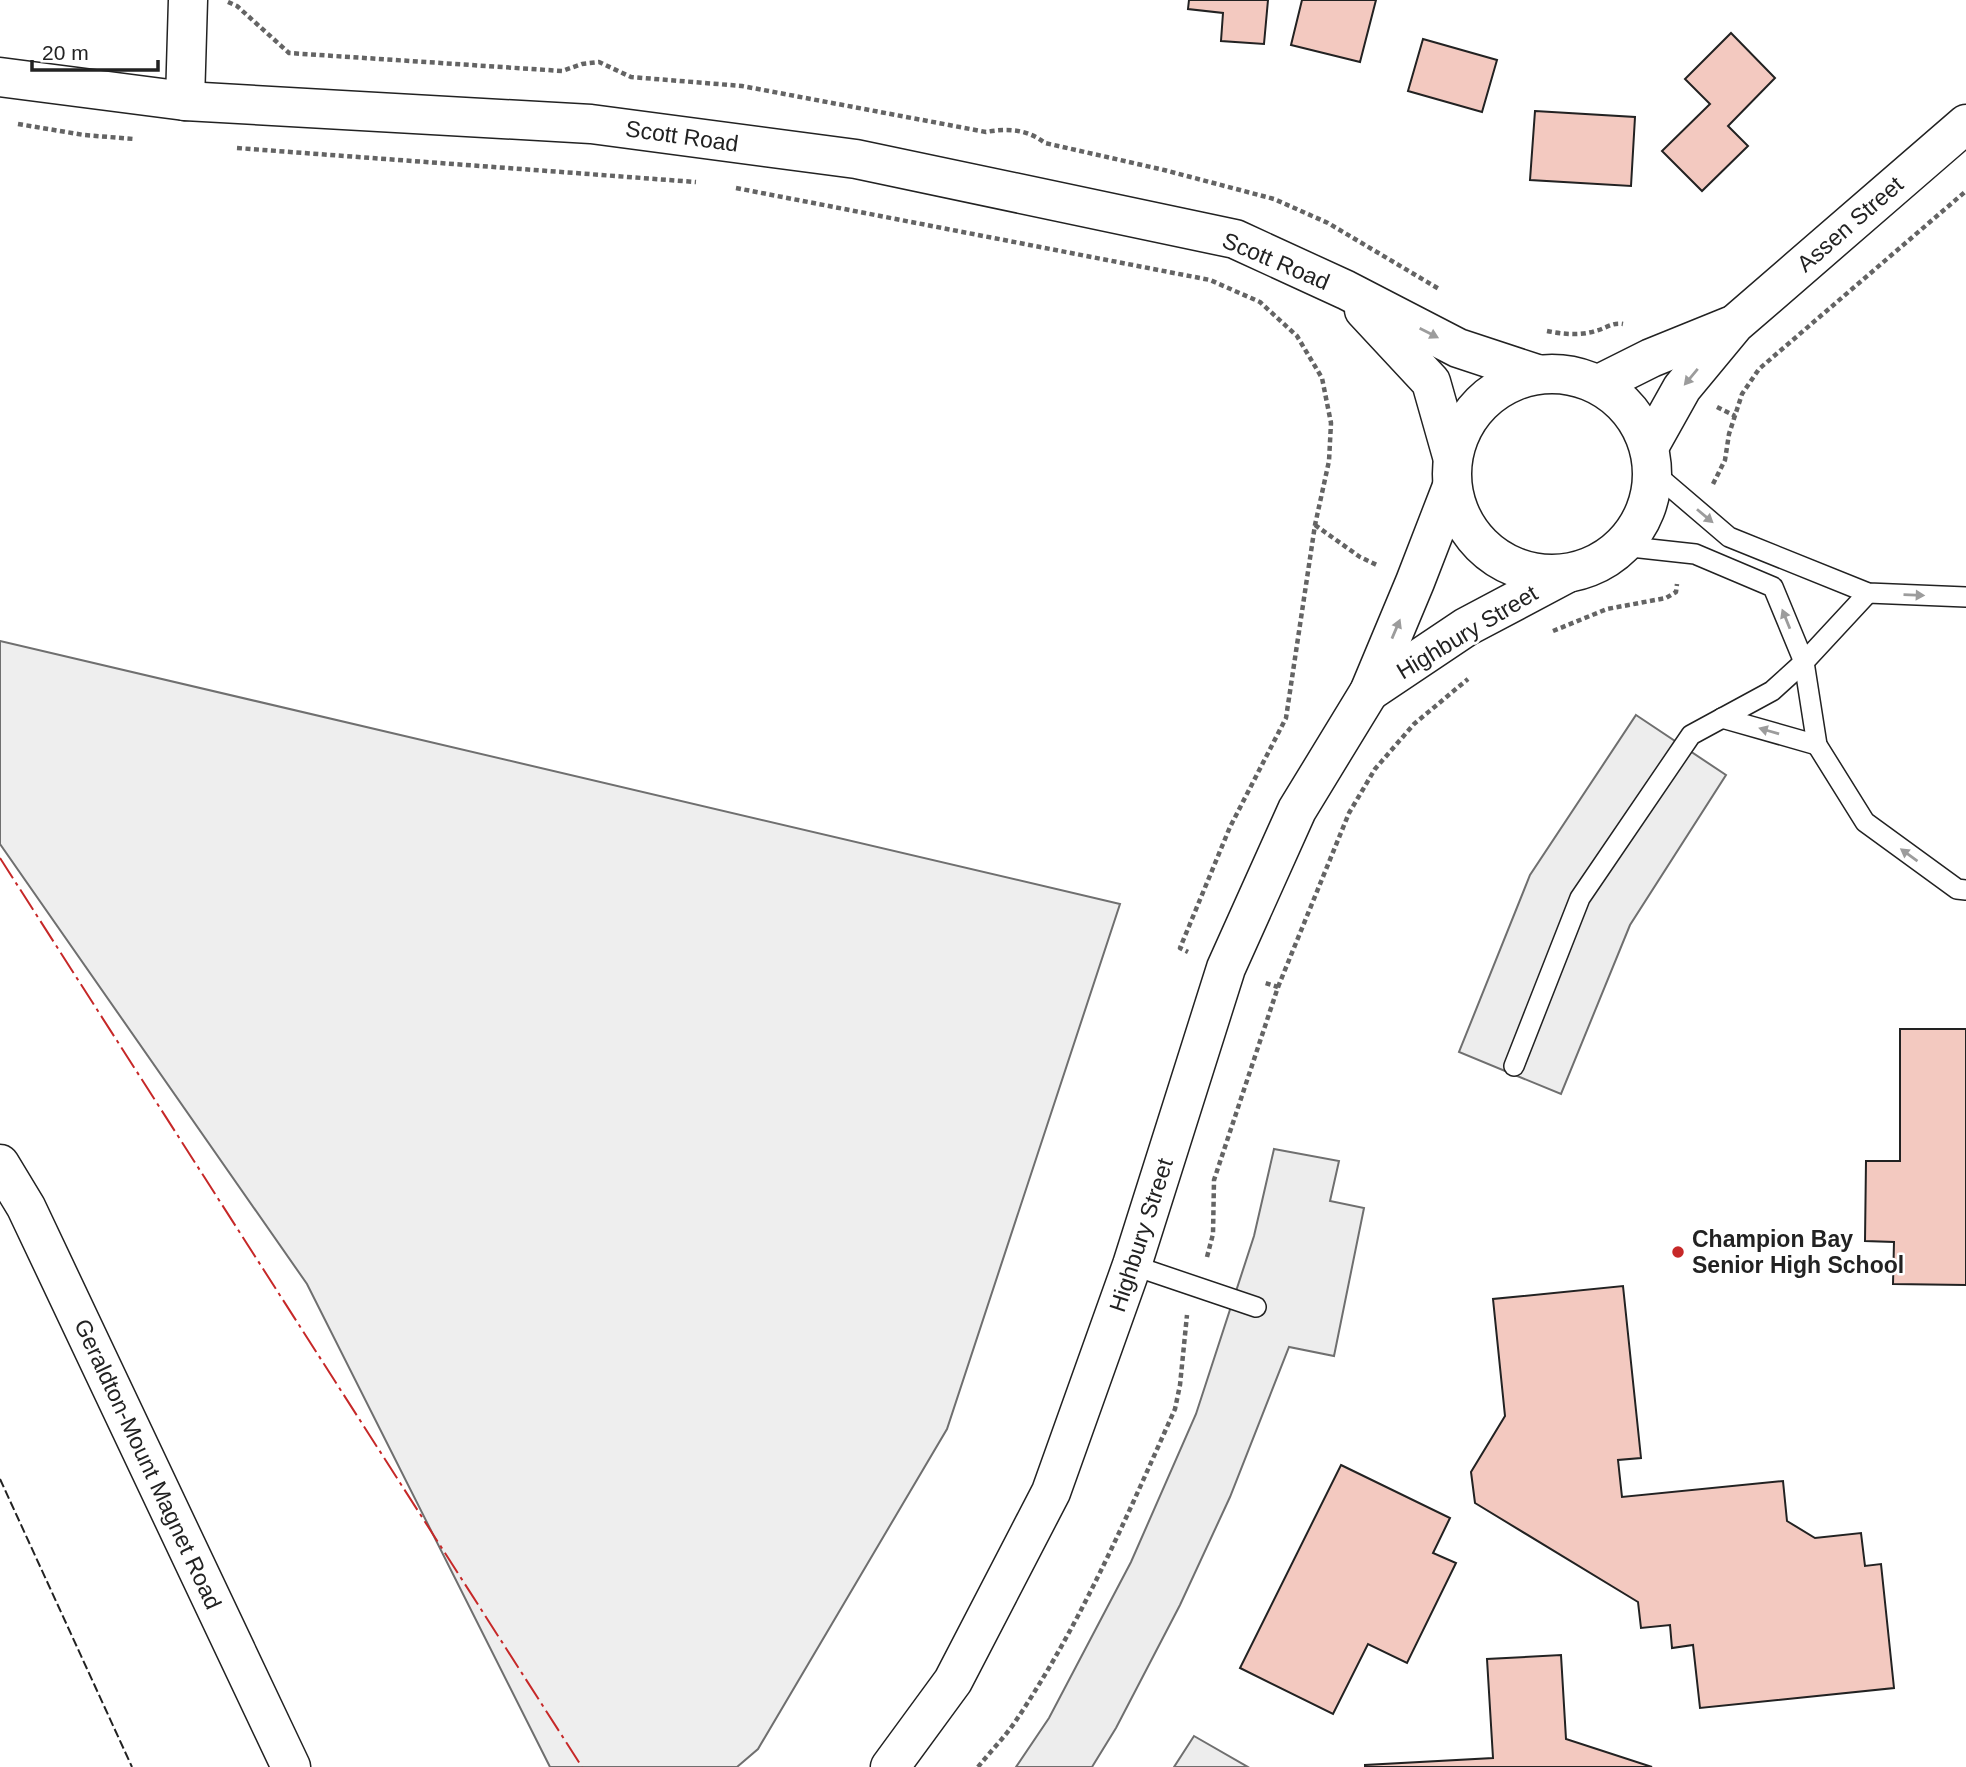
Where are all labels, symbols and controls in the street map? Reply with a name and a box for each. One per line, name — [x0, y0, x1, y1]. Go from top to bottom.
scale bar — [32, 28, 158, 72]
text: 20 m — [42, 41, 89, 64]
street label: Scott Road — [624, 115, 740, 157]
street label: Assen Street — [1792, 171, 1909, 277]
street label: Scott Road — [1219, 227, 1333, 295]
one-way arrow — [1419, 327, 1439, 338]
one-way arrow — [1684, 368, 1699, 386]
one-way arrow — [1696, 509, 1714, 524]
street label: Highbury Street — [1392, 579, 1543, 684]
one-way arrow — [1904, 590, 1926, 601]
one-way arrow — [1780, 608, 1791, 629]
one-way arrow — [1390, 618, 1401, 639]
one-way arrow — [1758, 726, 1779, 736]
one-way arrow — [1900, 848, 1918, 862]
street label: Highbury Street — [1104, 1154, 1178, 1315]
place label: Champion Bay Senior High School — [1692, 1226, 1904, 1278]
marker: Champion Bay Senior High School — [1670, 1244, 1686, 1260]
street label: Geraldton-Mount Magnet Road — [69, 1315, 227, 1613]

